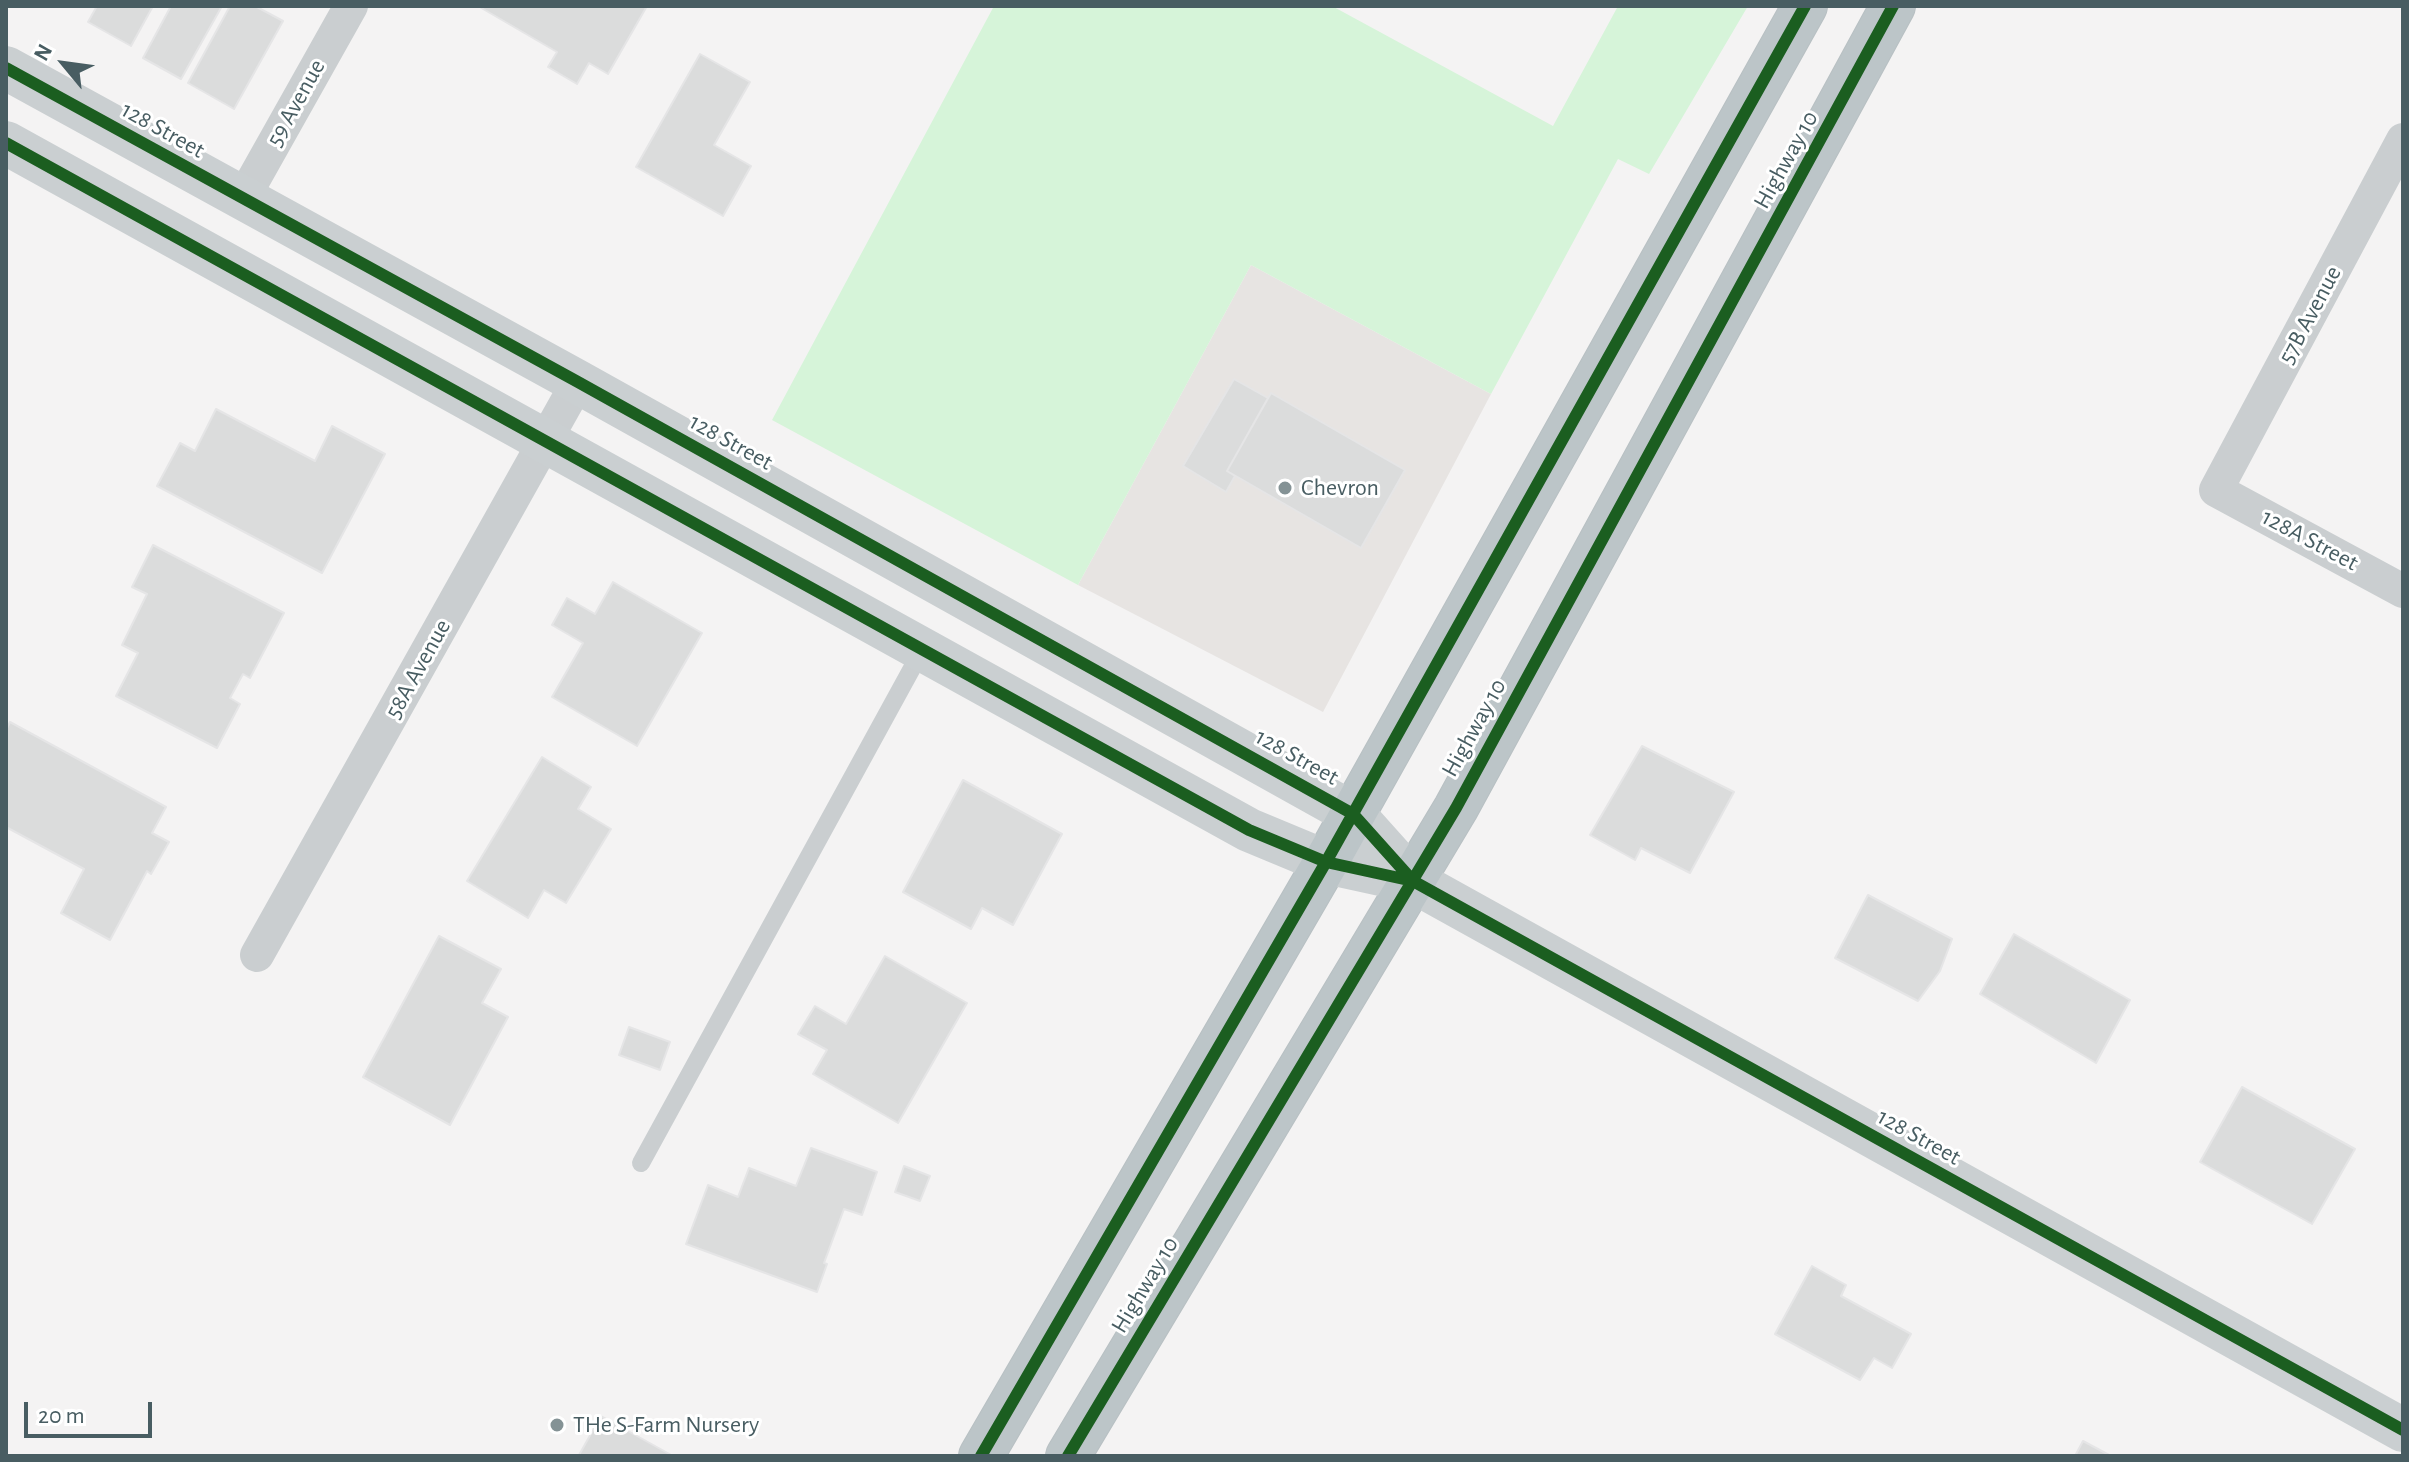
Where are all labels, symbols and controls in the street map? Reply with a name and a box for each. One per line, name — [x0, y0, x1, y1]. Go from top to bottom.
north arrow — [24, 24, 104, 104]
text: N — [30, 40, 56, 64]
street label: 59 Avenue — [260, 54, 332, 152]
street label: 128 Street — [116, 95, 210, 165]
street label: Highway 10 — [1747, 106, 1825, 214]
street label: 57B Avenue — [2272, 261, 2348, 369]
street label: 128 Street — [684, 407, 778, 477]
place label: Chevron — [1301, 474, 1379, 502]
marker: Chevron — [1276, 479, 1294, 497]
street label: 128A Street — [2257, 503, 2363, 577]
street label: 58A Avenue — [379, 614, 457, 724]
street label: Highway 10 — [1435, 674, 1513, 782]
street label: 128 Street — [1250, 722, 1344, 792]
street label: 128 Street — [1872, 1102, 1966, 1172]
street label: Highway 10 — [1105, 1231, 1185, 1339]
scale bar — [28, 1386, 156, 1436]
text: 20 m — [38, 1404, 85, 1428]
place label: THe S-Farm Nursery — [573, 1411, 759, 1439]
marker: THe S-Farm Nursery — [548, 1416, 566, 1434]

